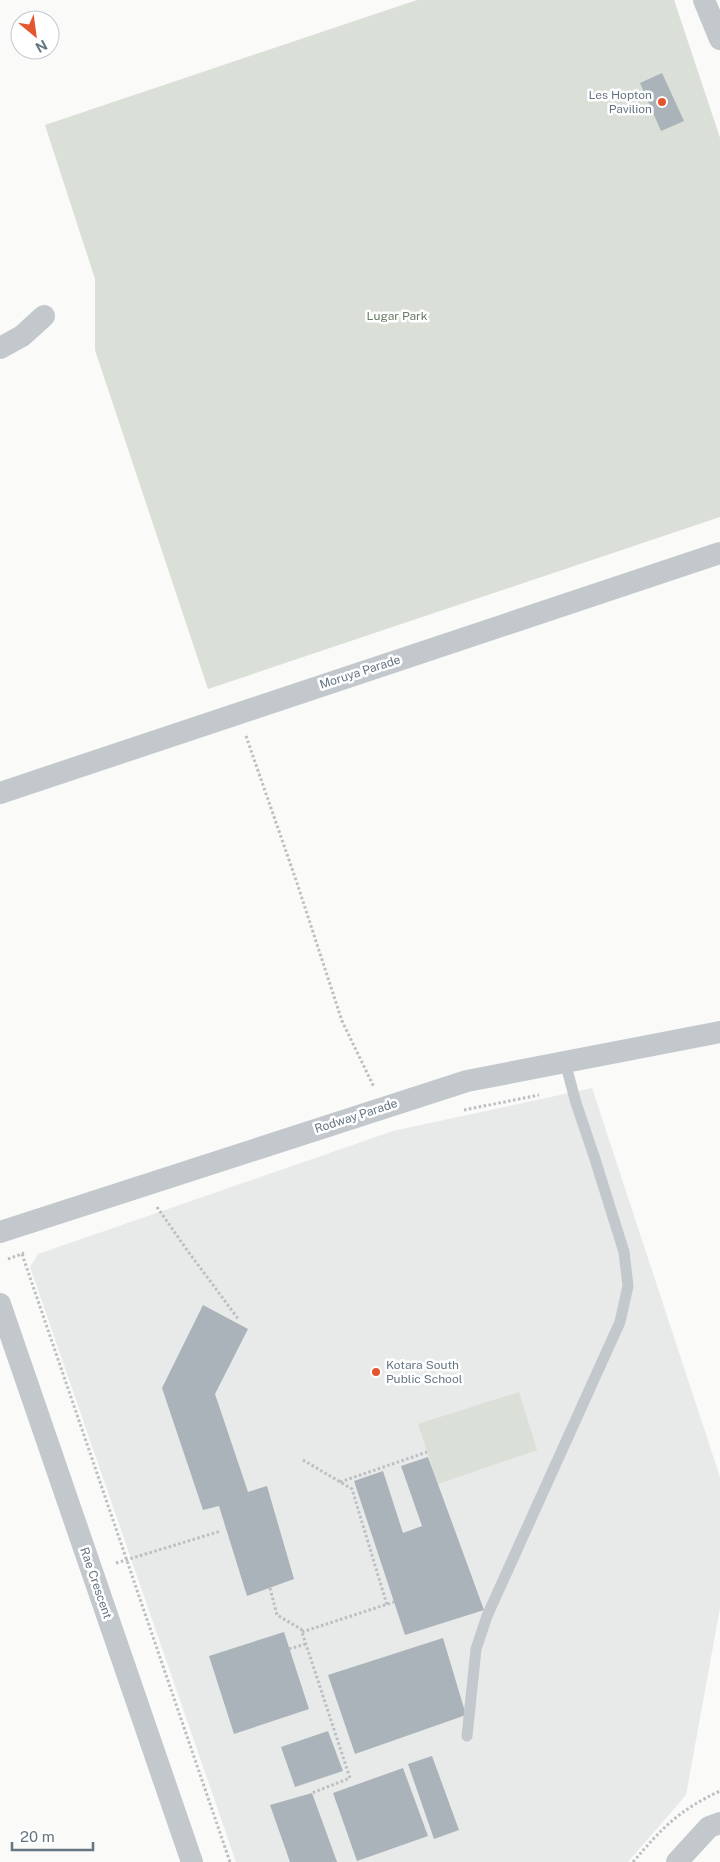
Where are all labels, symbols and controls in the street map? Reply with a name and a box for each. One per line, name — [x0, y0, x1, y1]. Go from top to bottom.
north arrow — [10, 10, 60, 60]
text: N — [33, 37, 50, 56]
place label: Les Hopton Pavilion — [589, 88, 652, 116]
marker: Les Hopton Pavilion — [656, 96, 668, 108]
park label: Lugar Park — [366, 309, 428, 323]
street label: Moruya Parade — [318, 652, 402, 692]
street label: Rodway Parade — [313, 1096, 399, 1136]
place label: Kotara South Public School — [386, 1358, 463, 1386]
marker: Kotara South Public School — [370, 1366, 382, 1378]
street label: Rae Crescent — [77, 1545, 115, 1621]
scale bar — [12, 1820, 94, 1852]
text: 20 m — [20, 1828, 55, 1845]

